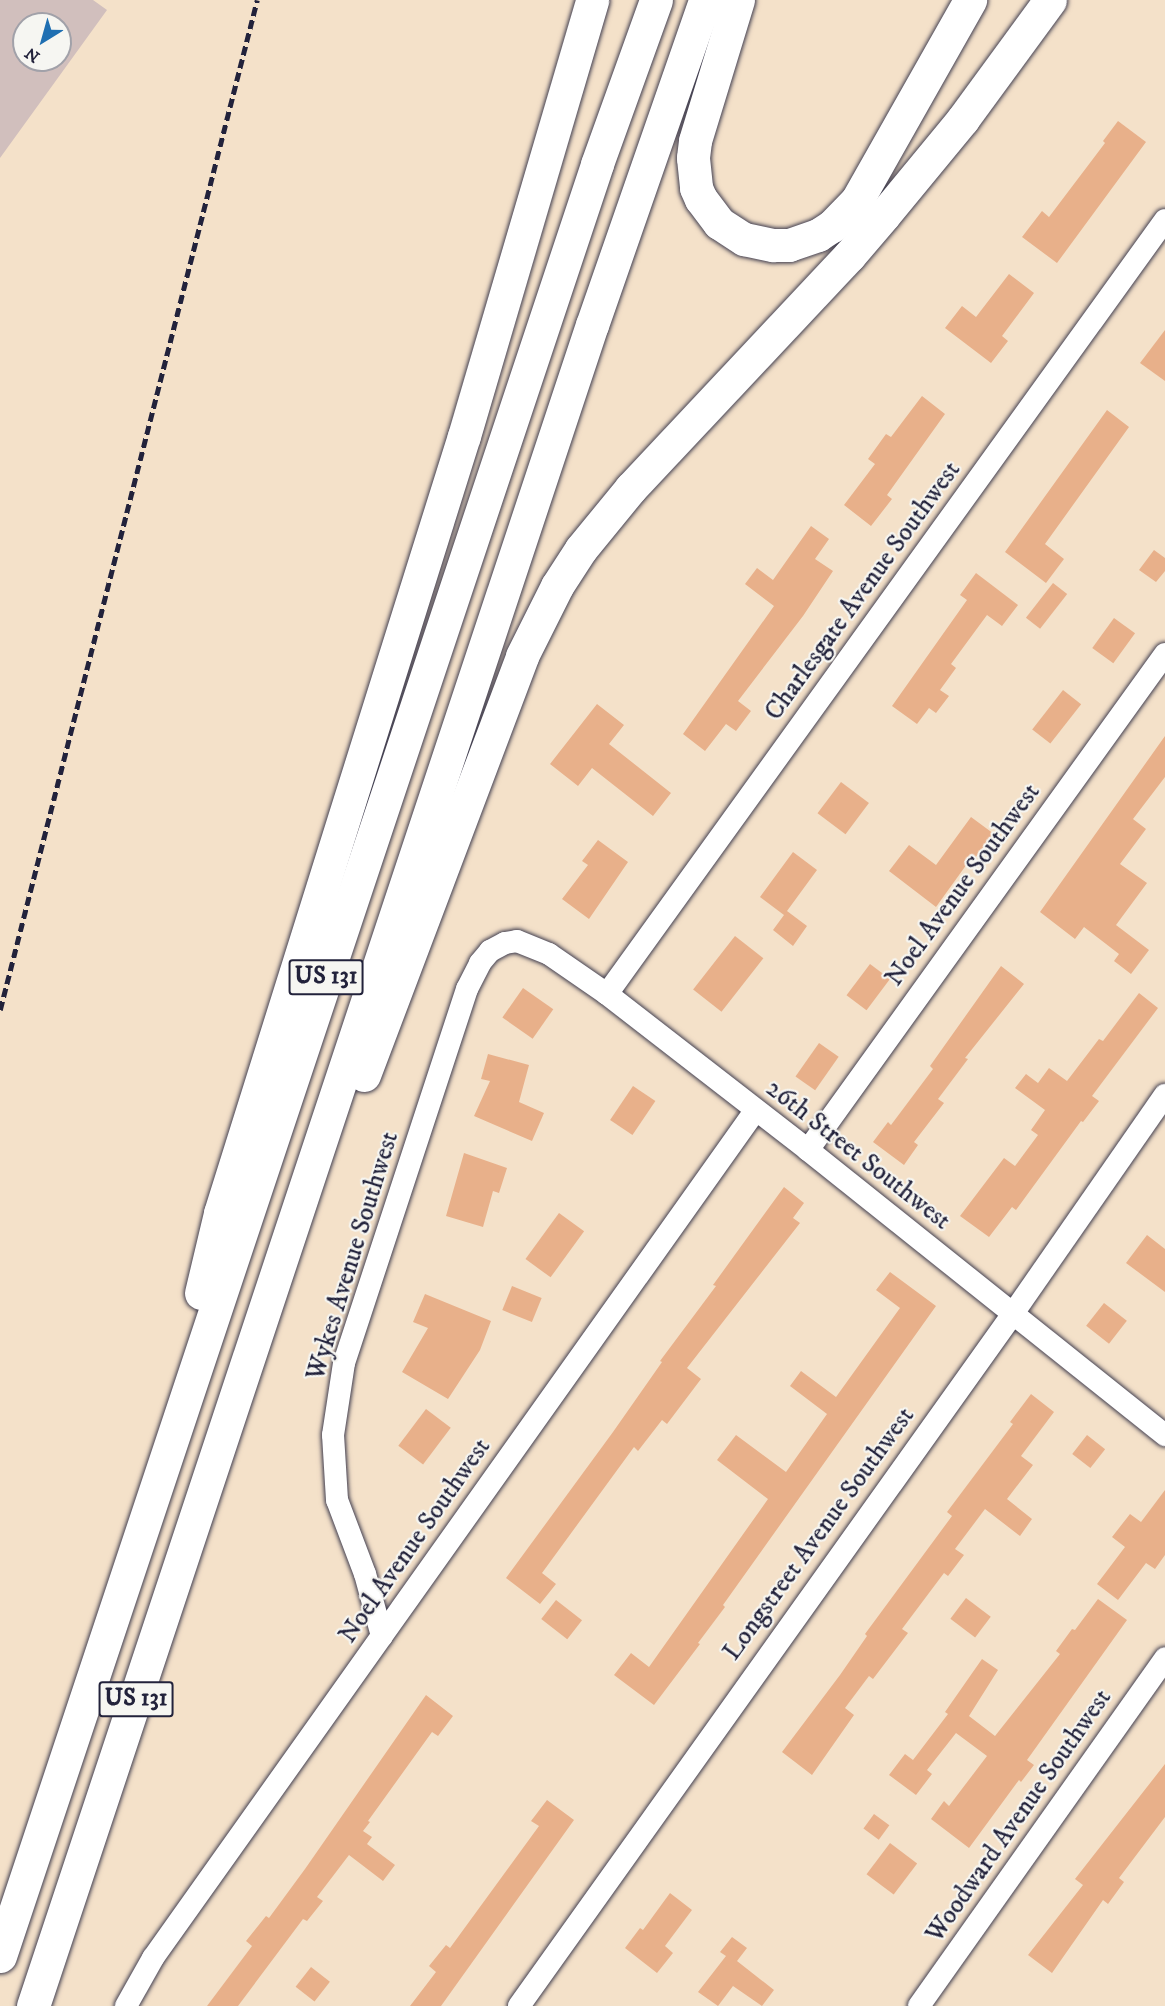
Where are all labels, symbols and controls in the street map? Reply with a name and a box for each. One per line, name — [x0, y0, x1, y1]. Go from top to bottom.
north arrow — [12, 12, 72, 72]
text: N — [21, 43, 44, 67]
street label: Charlesgate Avenue Southwest — [759, 455, 967, 727]
street label: Noel Avenue Southwest — [879, 777, 1047, 993]
road number: US 131 — [288, 956, 364, 998]
street label: 26th Street Southwest — [759, 1073, 957, 1237]
street label: Wykes Avenue Southwest — [300, 1128, 406, 1384]
street label: Longstreet Avenue Southwest — [717, 1401, 921, 1667]
street label: Noel Avenue Southwest — [332, 1432, 498, 1650]
road number: US 131 — [98, 1678, 174, 1720]
street label: Woodward Avenue Southwest — [920, 1683, 1118, 1949]

